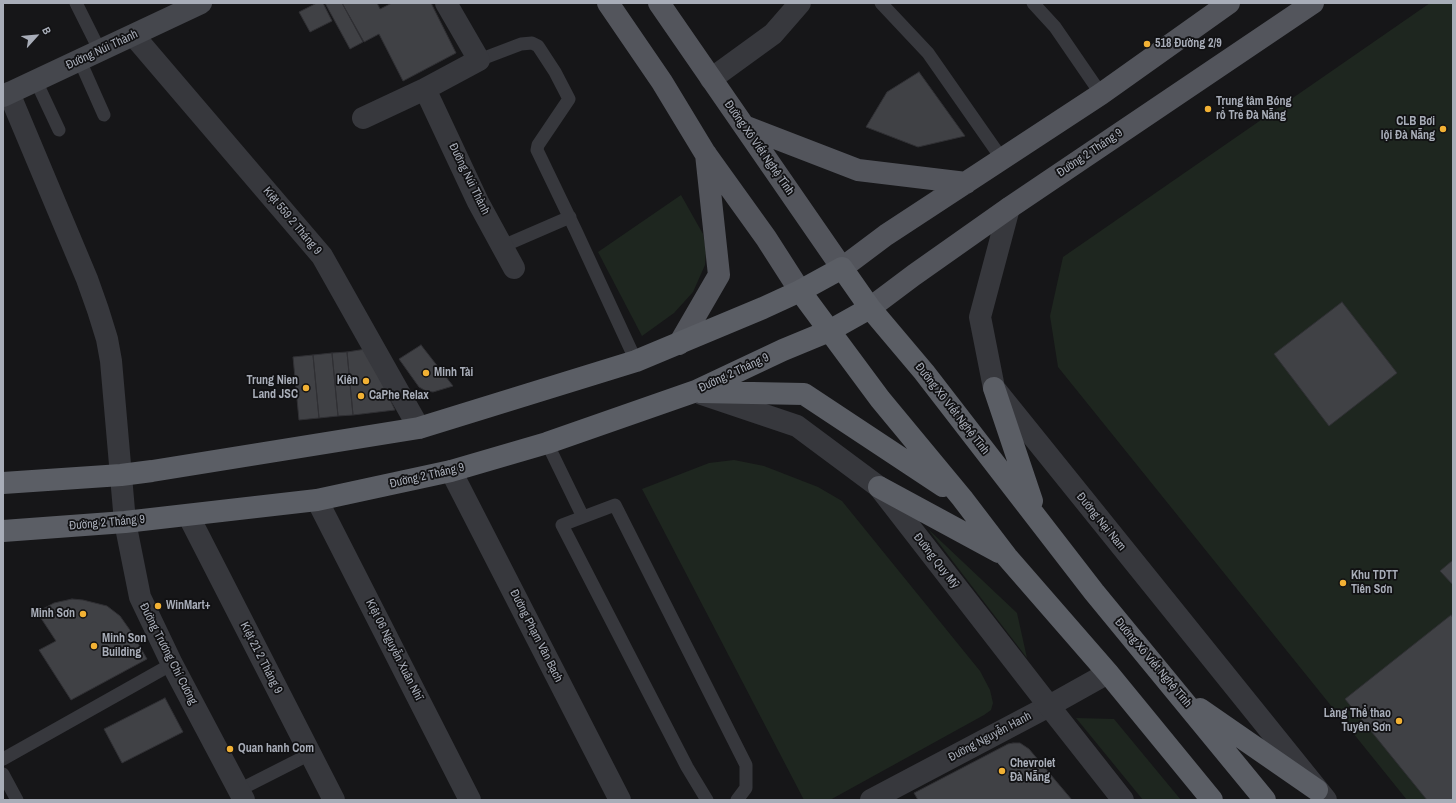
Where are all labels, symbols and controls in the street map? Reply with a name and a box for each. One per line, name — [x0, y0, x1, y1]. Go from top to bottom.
north arrow — [16, 16, 56, 56]
text: B — [39, 24, 54, 37]
street label: Đường Núi Thành — [64, 27, 140, 73]
place label: 518 Đường 2/9 — [1155, 37, 1222, 51]
marker: 518 Đường 2/9 — [1142, 39, 1152, 49]
place label: Trung tâm Bóng rổ Trẻ Đà Nẵng — [1216, 95, 1291, 123]
street label: Đường Xô Viết Nghệ Tĩnh — [721, 98, 797, 198]
marker: Trung tâm Bóng rổ Trẻ Đà Nẵng — [1203, 104, 1213, 114]
place label: CLB Bơi lội Đà Nẵng — [1381, 115, 1435, 143]
marker: CLB Bơi lội Đà Nẵng — [1438, 124, 1448, 134]
street label: Đường 2 Tháng 9 — [1054, 126, 1126, 180]
street label: Đường Núi Thành — [446, 141, 492, 217]
street label: Kiệt 559 2 Tháng 9 — [260, 184, 324, 258]
street label: Đường 2 Tháng 9 — [696, 350, 772, 396]
street label: Đường Xô Viết Nghệ Tĩnh — [912, 360, 992, 458]
place label: Minh Tài — [434, 366, 473, 380]
marker: Minh Tài — [421, 368, 431, 378]
place label: Trung Nien Land JSC — [247, 374, 298, 402]
place label: Kiên — [337, 374, 358, 388]
marker: Kiên — [361, 376, 371, 386]
marker: Trung Nien Land JSC — [301, 383, 311, 393]
place label: CaPhe Relax — [369, 389, 429, 403]
marker: CaPhe Relax — [356, 391, 366, 401]
street label: Đường 2 Tháng 9 — [388, 460, 466, 492]
street label: Đường Nại Nam — [1073, 490, 1129, 554]
street label: Đường 2 Tháng 9 — [68, 513, 146, 533]
street label: Đường Quy Mỹ — [910, 531, 962, 591]
place label: Khu TDTT Tiên Sơn — [1351, 569, 1398, 597]
marker: Khu TDTT Tiên Sơn — [1338, 578, 1348, 588]
street label: Đường Phạm Văn Bạch — [506, 587, 566, 685]
street label: Kiệt 06 Nguyễn Xuân Nhĩ — [362, 597, 426, 703]
place label: WinMart+ — [166, 599, 210, 613]
street label: Đường Trương Chí Cương — [136, 601, 200, 707]
marker: WinMart+ — [153, 601, 163, 611]
place label: Minh Sơn — [31, 607, 75, 621]
marker: Minh Sơn — [78, 609, 88, 619]
street label: Đường Xô Viết Nghệ Tĩnh — [1111, 615, 1195, 711]
street label: Kiệt 21 2 Tháng 9 — [237, 620, 285, 696]
place label: Minh Son Building — [102, 632, 146, 660]
marker: Minh Son Building — [89, 641, 99, 651]
place label: Làng Thể thao Tuyên Sơn — [1324, 707, 1391, 735]
street label: Đường Nguyễn Hanh — [946, 709, 1034, 765]
marker: Làng Thể thao Tuyên Sơn — [1394, 716, 1404, 726]
place label: Quan hanh Com — [238, 742, 314, 756]
marker: Quan hanh Com — [225, 744, 235, 754]
place label: Chevrolet Đà Nẵng — [1010, 757, 1055, 785]
marker: Chevrolet Đà Nẵng — [997, 766, 1007, 776]

